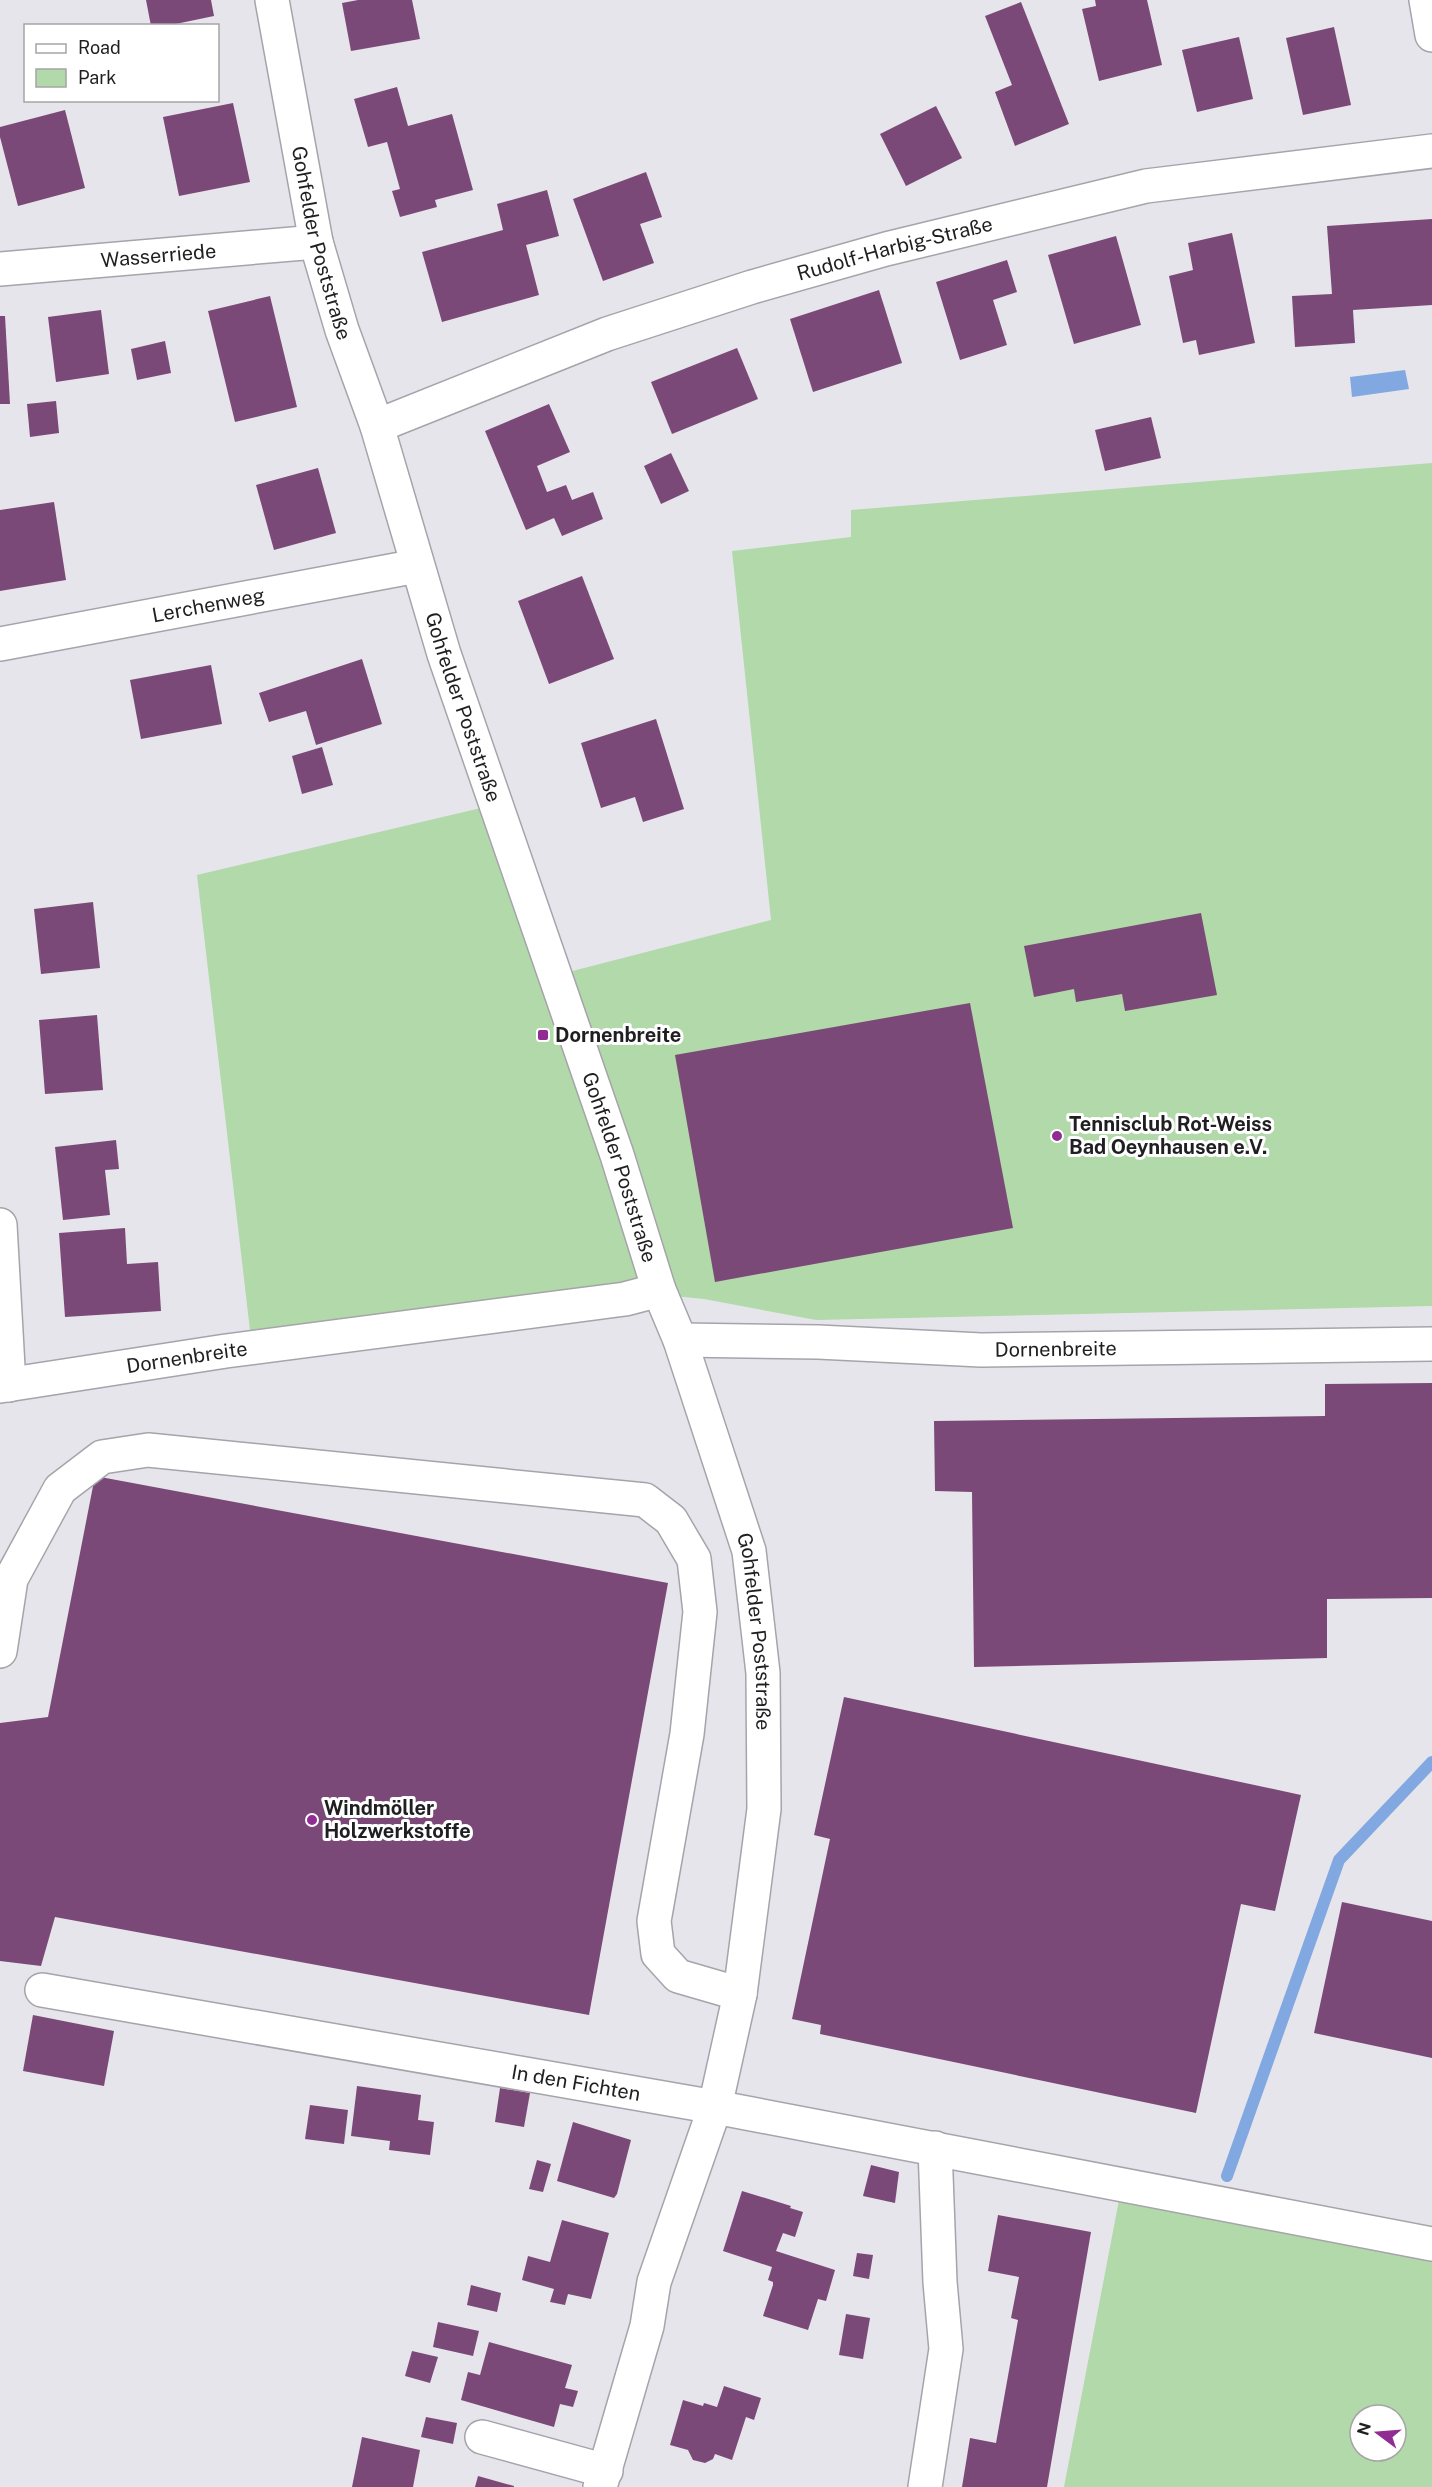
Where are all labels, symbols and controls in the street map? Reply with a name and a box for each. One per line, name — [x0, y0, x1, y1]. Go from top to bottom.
legend — [24, 24, 219, 102]
text: Road — [78, 37, 121, 58]
text: Park — [78, 67, 116, 88]
street label: Gohfelder Poststraße — [287, 144, 357, 343]
street label: Rudolf-Harbig-Straße — [794, 212, 995, 286]
street label: Wasserriede — [100, 239, 217, 272]
street label: Lerchenweg — [150, 583, 267, 627]
street label: Gohfelder Poststraße — [420, 609, 506, 805]
place label: Dornenbreite — [555, 1023, 681, 1047]
marker: Dornenbreite — [536, 1028, 550, 1042]
street label: Gohfelder Poststraße — [577, 1069, 662, 1265]
place label: Tennisclub Rot-Weiss Bad Oeynhausen e.V. — [1069, 1112, 1272, 1159]
marker: Tennisclub Rot-Weiss Bad Oeynhausen e.V. — [1050, 1129, 1064, 1143]
street label: Dornenbreite — [125, 1336, 249, 1378]
street label: Dornenbreite — [995, 1336, 1117, 1362]
street label: Gohfelder Poststraße — [732, 1530, 775, 1730]
place label: Windmöller Holzwerkstoffe — [324, 1796, 471, 1843]
marker: Windmöller Holzwerkstoffe — [305, 1813, 319, 1827]
street label: In den Fichten — [510, 2060, 642, 2106]
north arrow — [1348, 2403, 1408, 2463]
text: N — [1353, 2420, 1375, 2438]

